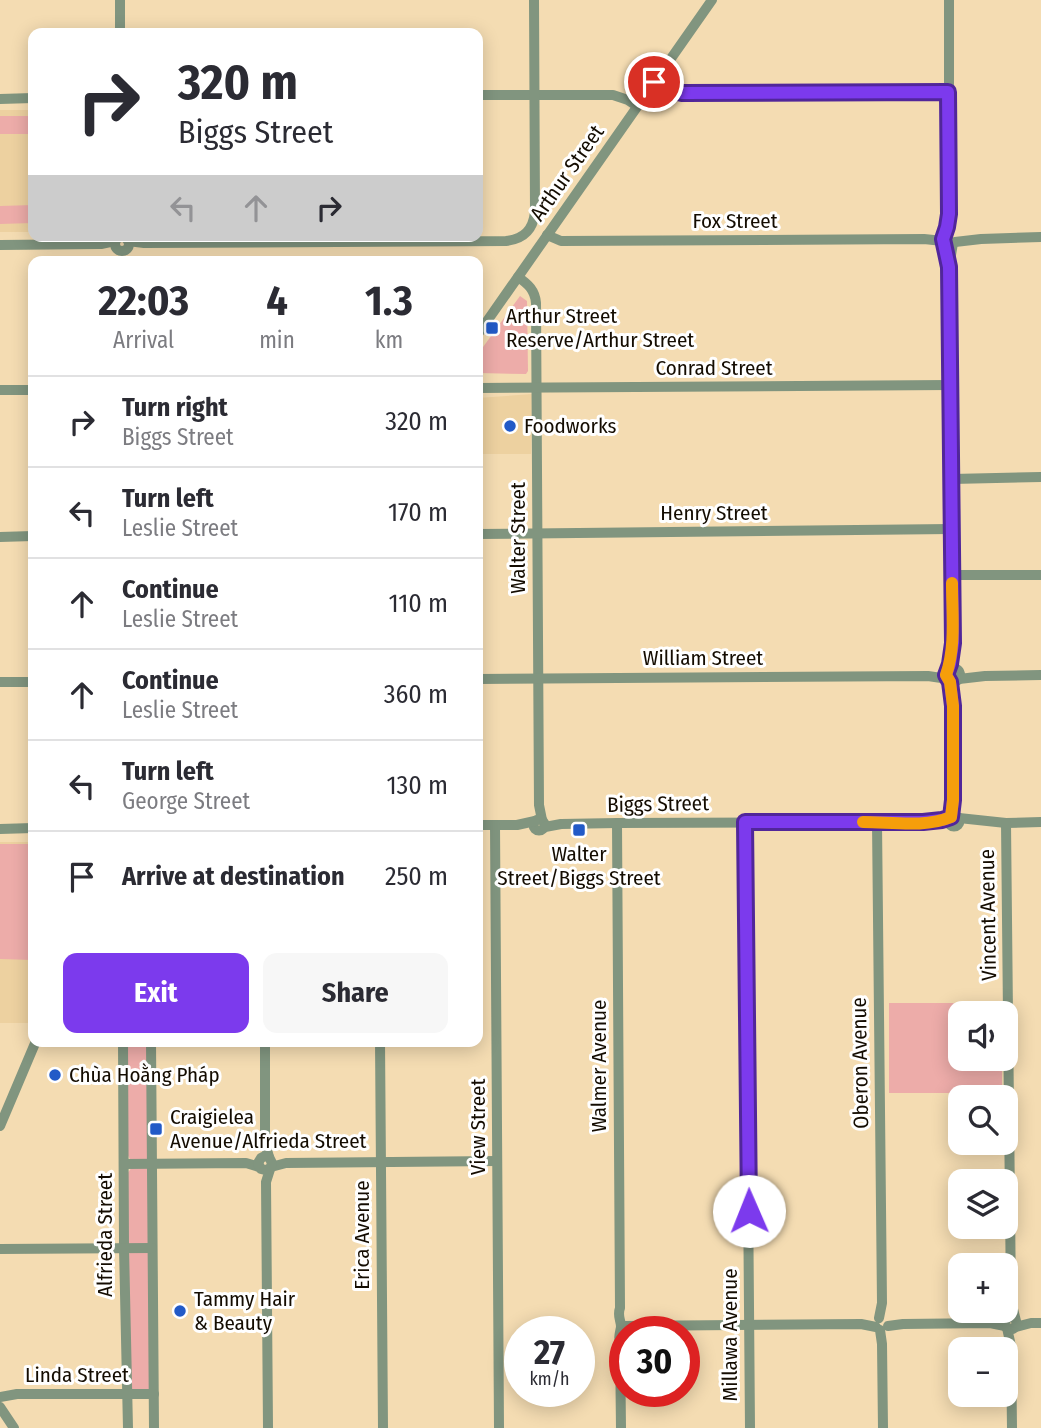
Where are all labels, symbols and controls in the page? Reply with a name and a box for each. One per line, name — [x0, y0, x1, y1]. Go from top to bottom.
pin — [624, 52, 684, 112]
text: 320 m — [178, 53, 298, 112]
icon: right — [63, 56, 154, 147]
icon: arrive — [635, 63, 673, 101]
text: Biggs Street — [178, 113, 333, 151]
street label: Arthur Street — [524, 120, 610, 226]
icon: left — [164, 189, 202, 227]
icon: ahead — [237, 189, 275, 227]
icon: right — [310, 189, 348, 227]
street label: Fox Street — [692, 208, 778, 234]
text: 22:03 — [98, 276, 189, 326]
text: 4 — [266, 276, 288, 326]
text: 1.3 — [365, 276, 413, 326]
place label: Arthur Street Reserve/Arthur Street — [506, 303, 694, 353]
marker: Arthur Street Reserve/Arthur Street — [484, 320, 500, 336]
text: Arrival — [113, 326, 174, 354]
text: min — [259, 326, 295, 354]
text: km — [375, 326, 403, 354]
street label: Conrad Street — [655, 355, 773, 381]
text: Turn right — [122, 392, 228, 423]
icon: right — [63, 403, 101, 441]
text: 320 m — [385, 406, 448, 437]
place label: Foodworks — [524, 413, 617, 439]
marker: Foodworks — [502, 418, 518, 434]
text: Biggs Street — [122, 423, 234, 451]
street label: Walter Street — [505, 482, 531, 594]
text: Turn left — [122, 483, 214, 514]
icon: left — [63, 494, 101, 532]
text: 170 m — [388, 497, 448, 528]
street label: Henry Street — [660, 500, 768, 526]
text: Leslie Street — [122, 514, 238, 542]
text: Continue — [122, 574, 219, 605]
icon: ahead — [63, 585, 101, 623]
text: 110 m — [388, 588, 448, 619]
text: Leslie Street — [122, 605, 238, 633]
street label: William Street — [643, 645, 763, 671]
text: Continue — [122, 665, 219, 696]
icon: ahead — [63, 676, 101, 714]
text: 360 m — [384, 679, 448, 710]
text: Leslie Street — [122, 696, 238, 724]
text: Turn left — [122, 756, 214, 787]
icon: left — [63, 767, 101, 805]
text: 130 m — [386, 770, 448, 801]
text: George Street — [122, 787, 250, 815]
street label: Biggs Street — [607, 790, 709, 818]
marker: Walter Street/Biggs Street — [571, 822, 587, 838]
place label: Walter Street/Biggs Street — [497, 841, 661, 891]
street label: Vincent Avenue — [974, 849, 1002, 981]
icon: arrive — [63, 858, 101, 896]
text: Arrive at destination — [122, 861, 345, 892]
text: 250 m — [385, 861, 448, 892]
button: Exit — [63, 953, 249, 1033]
button: Share — [263, 953, 448, 1033]
street label: Oberon Avenue — [846, 997, 874, 1129]
street label: Walmer Avenue — [586, 1000, 612, 1132]
map controls — [948, 1001, 1018, 1407]
button: sound — [948, 1001, 1018, 1071]
place label: Chùa Hoằng Pháp — [69, 1062, 220, 1088]
marker: Chùa Hoằng Pháp — [47, 1067, 63, 1083]
street label: View Street — [465, 1079, 491, 1175]
button: search — [948, 1085, 1018, 1155]
place label: Craigielea Avenue/Alfrieda Street — [170, 1104, 367, 1154]
marker: Craigielea Avenue/Alfrieda Street — [148, 1121, 164, 1137]
button: layers — [948, 1169, 1018, 1239]
street label: Alfrieda Street — [92, 1173, 118, 1297]
position arrow — [712, 1174, 786, 1248]
street label: Erica Avenue — [349, 1180, 375, 1290]
button: + — [948, 1253, 1018, 1323]
street label: Millawa Avenue — [717, 1268, 743, 1402]
place label: Tammy Hair & Beauty — [194, 1286, 296, 1336]
marker: Tammy Hair & Beauty — [172, 1303, 188, 1319]
speed limit sign: 30 — [609, 1316, 700, 1407]
text: 27 — [534, 1331, 565, 1373]
button: − — [948, 1337, 1018, 1407]
street label: Linda Street — [25, 1362, 129, 1388]
text: km/h — [529, 1368, 570, 1390]

